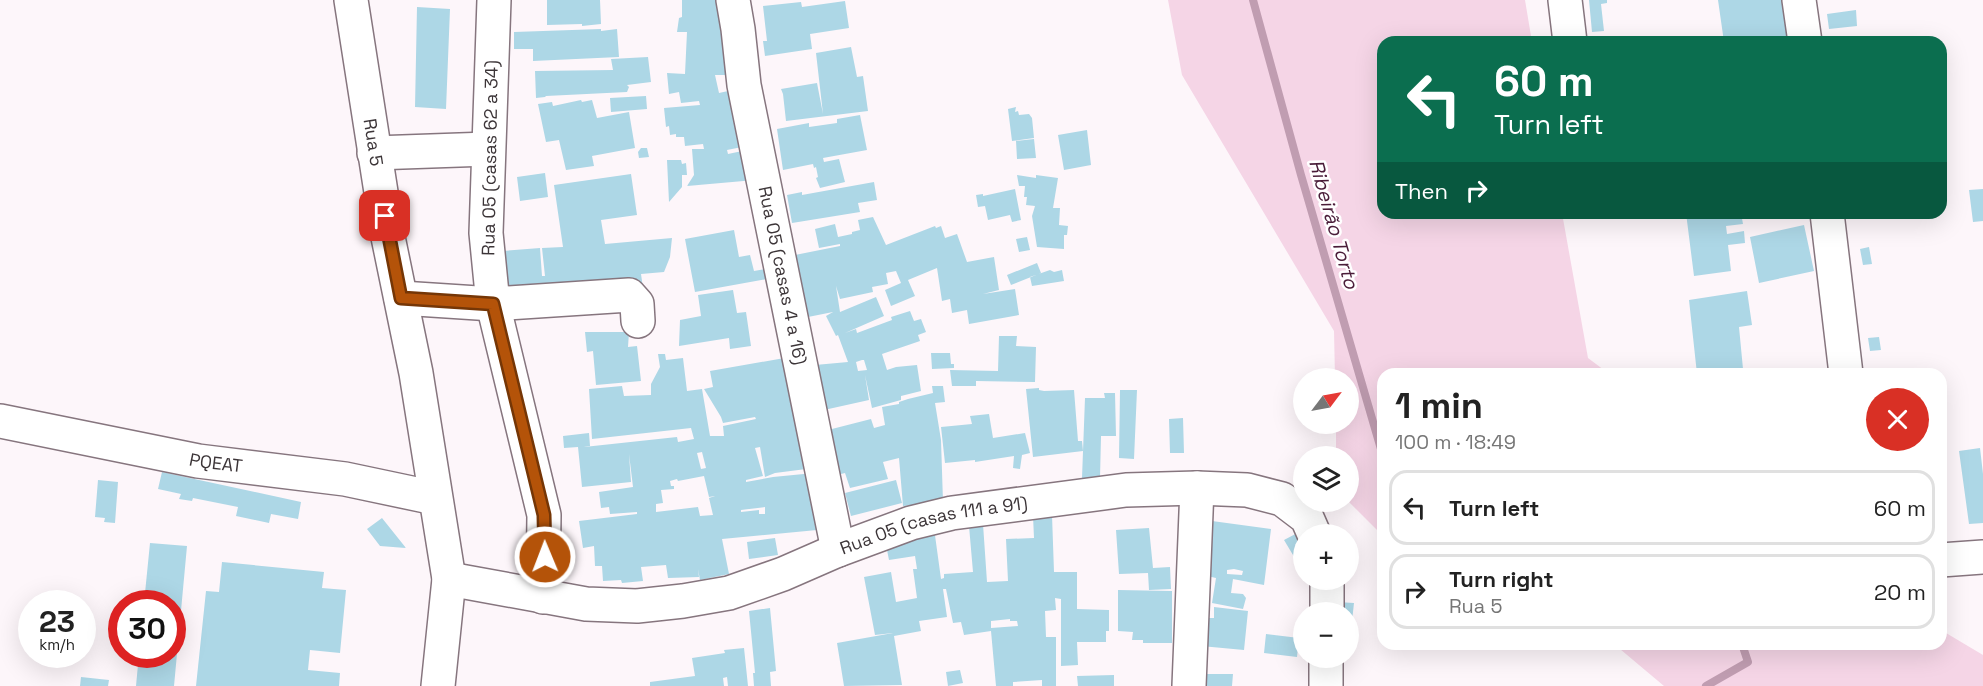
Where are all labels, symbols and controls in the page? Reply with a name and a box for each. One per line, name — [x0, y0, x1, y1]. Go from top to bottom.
text: 60 m — [1494, 55, 1594, 108]
street label: Rua 05 (casas 62 a 34) — [476, 60, 503, 256]
icon: left — [1395, 60, 1473, 138]
text: Turn left — [1494, 107, 1604, 142]
street label: Rua 5 — [359, 117, 389, 168]
water label: Ribeirão Torto — [1303, 156, 1365, 292]
icon: right — [1460, 174, 1493, 207]
text: Then — [1395, 177, 1448, 205]
street label: Rua 05 (casas 4 a 16) — [754, 184, 812, 367]
pin — [359, 190, 410, 241]
icon: arrive — [368, 199, 401, 232]
north arrow — [1293, 368, 1359, 434]
map controls — [1293, 368, 1359, 668]
text: 1 min — [1395, 383, 1483, 429]
button: close — [1866, 388, 1929, 451]
text: 100 m · 18:49 — [1395, 429, 1516, 455]
button: layers — [1293, 446, 1359, 512]
street label: PQEAT — [187, 447, 244, 477]
street label: Rua 05 (casas 111 a 91) — [836, 491, 1029, 559]
icon: left — [1398, 491, 1431, 524]
text: Turn left — [1449, 494, 1539, 522]
text: 60 m — [1874, 494, 1926, 522]
button: + — [1293, 524, 1359, 590]
position arrow — [513, 525, 577, 589]
text: Turn right — [1449, 565, 1554, 593]
icon: right — [1398, 575, 1431, 608]
text: 20 m — [1874, 578, 1926, 606]
speed limit sign: 30 — [108, 590, 186, 668]
text: Rua 5 — [1449, 593, 1502, 619]
text: 23 — [39, 602, 75, 641]
button: − — [1293, 602, 1359, 668]
text: km/h — [39, 635, 75, 654]

